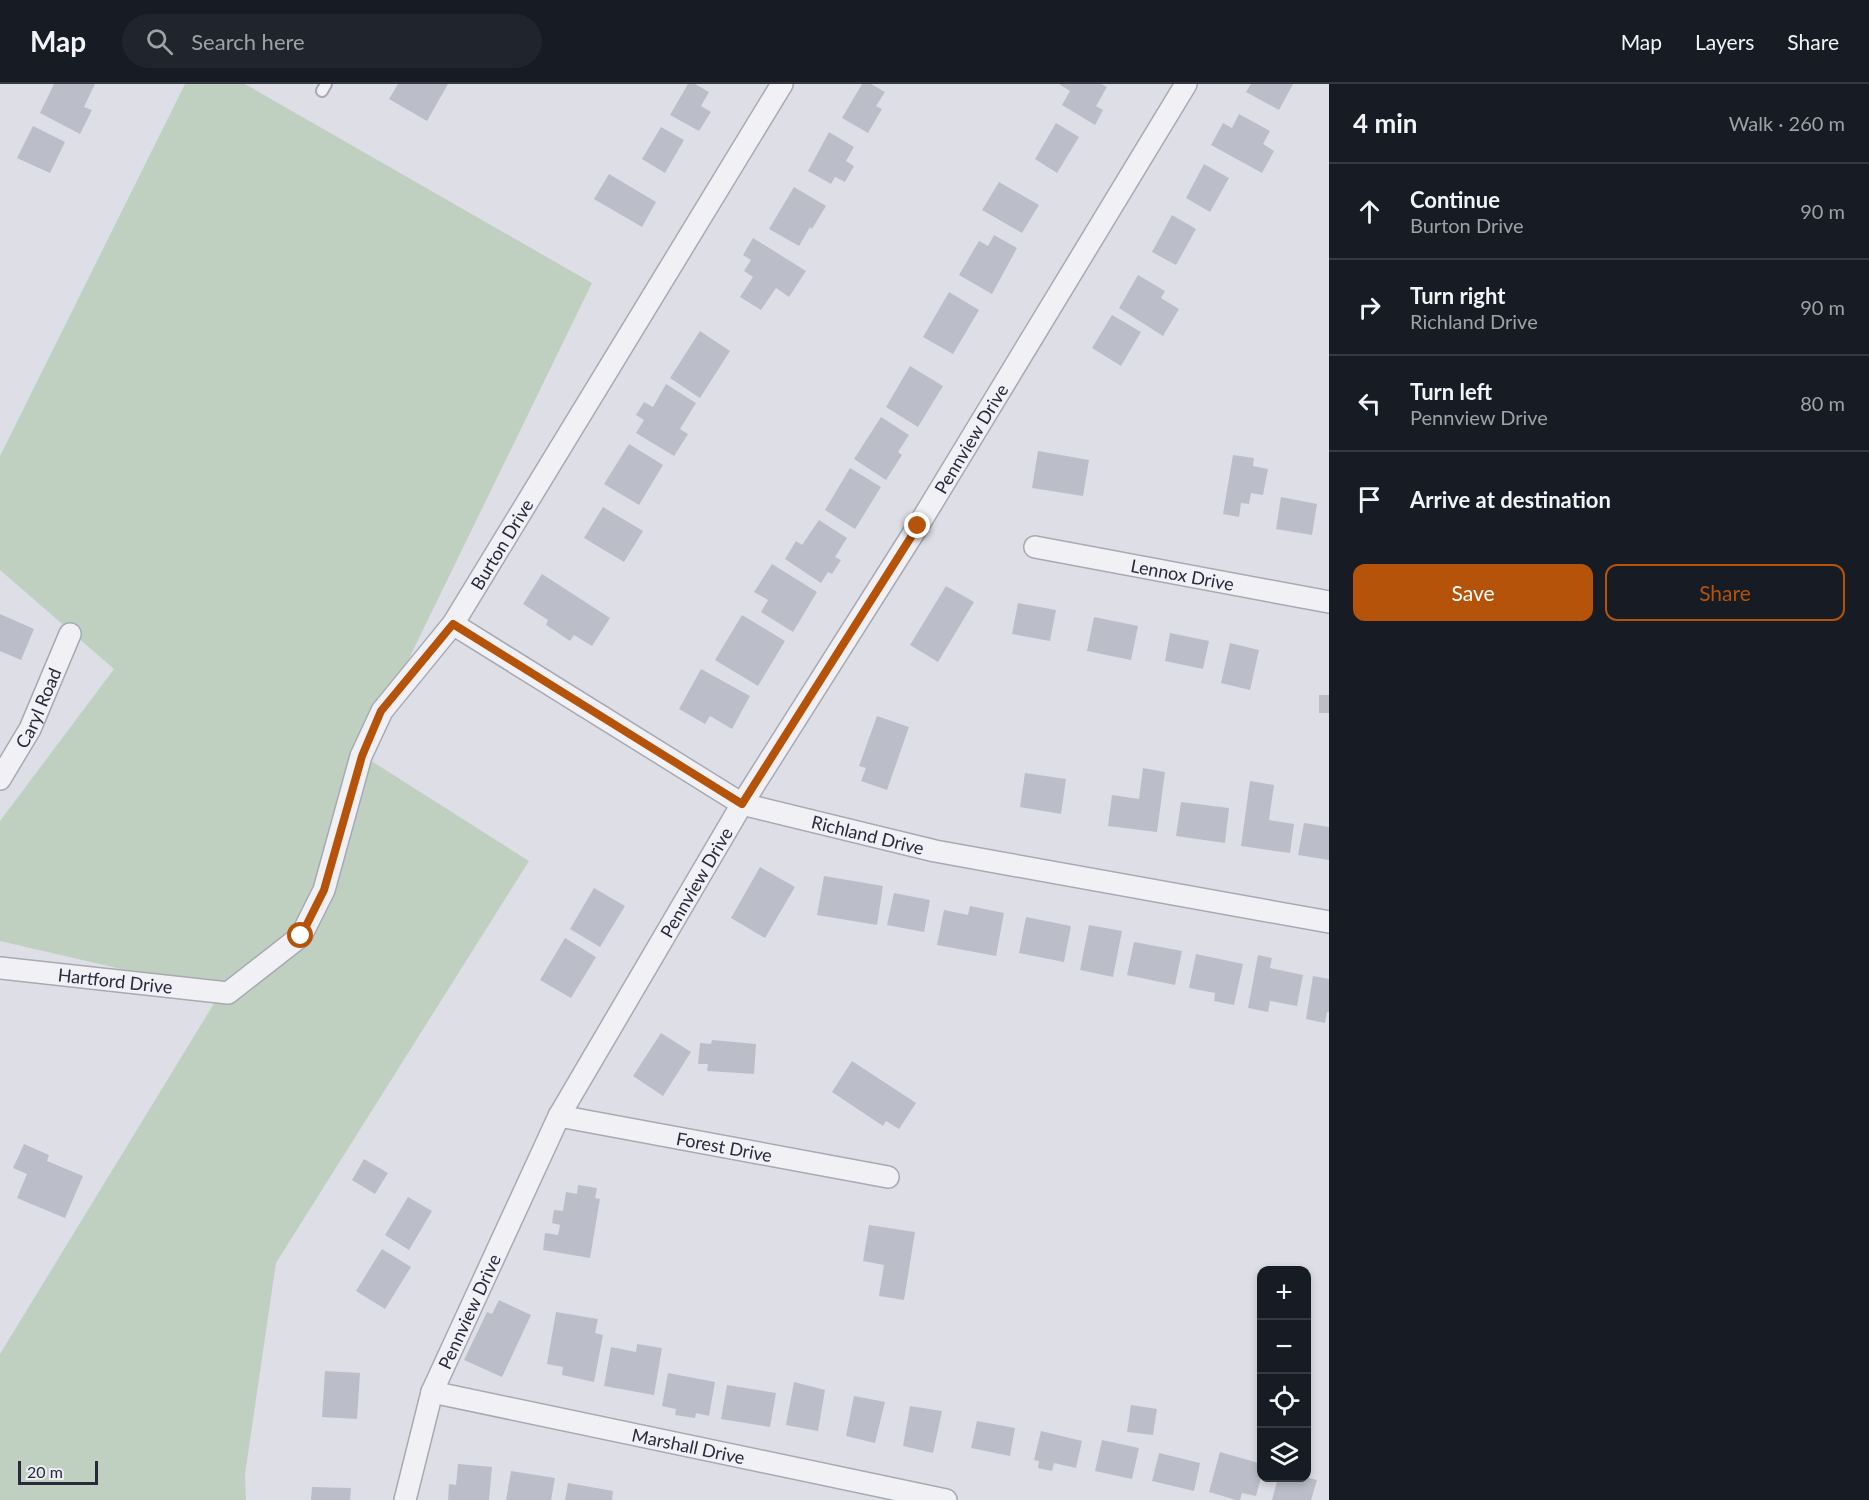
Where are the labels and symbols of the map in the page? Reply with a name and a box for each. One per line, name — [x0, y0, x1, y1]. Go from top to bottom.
street label: Pennview Drive — [929, 380, 1013, 497]
street label: Burton Drive — [466, 495, 538, 593]
route end — [904, 512, 930, 538]
street label: Lennox Drive — [1129, 554, 1236, 595]
street label: Caryl Road — [10, 664, 66, 752]
street label: Richland Drive — [809, 810, 926, 859]
street label: Pennview Drive — [655, 823, 737, 941]
route start — [287, 922, 313, 948]
street label: Hartford Drive — [57, 963, 174, 998]
street label: Forest Drive — [674, 1127, 774, 1166]
street label: Pennview Drive — [433, 1250, 505, 1372]
street label: Marshall Drive — [630, 1423, 747, 1468]
scale bar — [18, 1458, 98, 1486]

